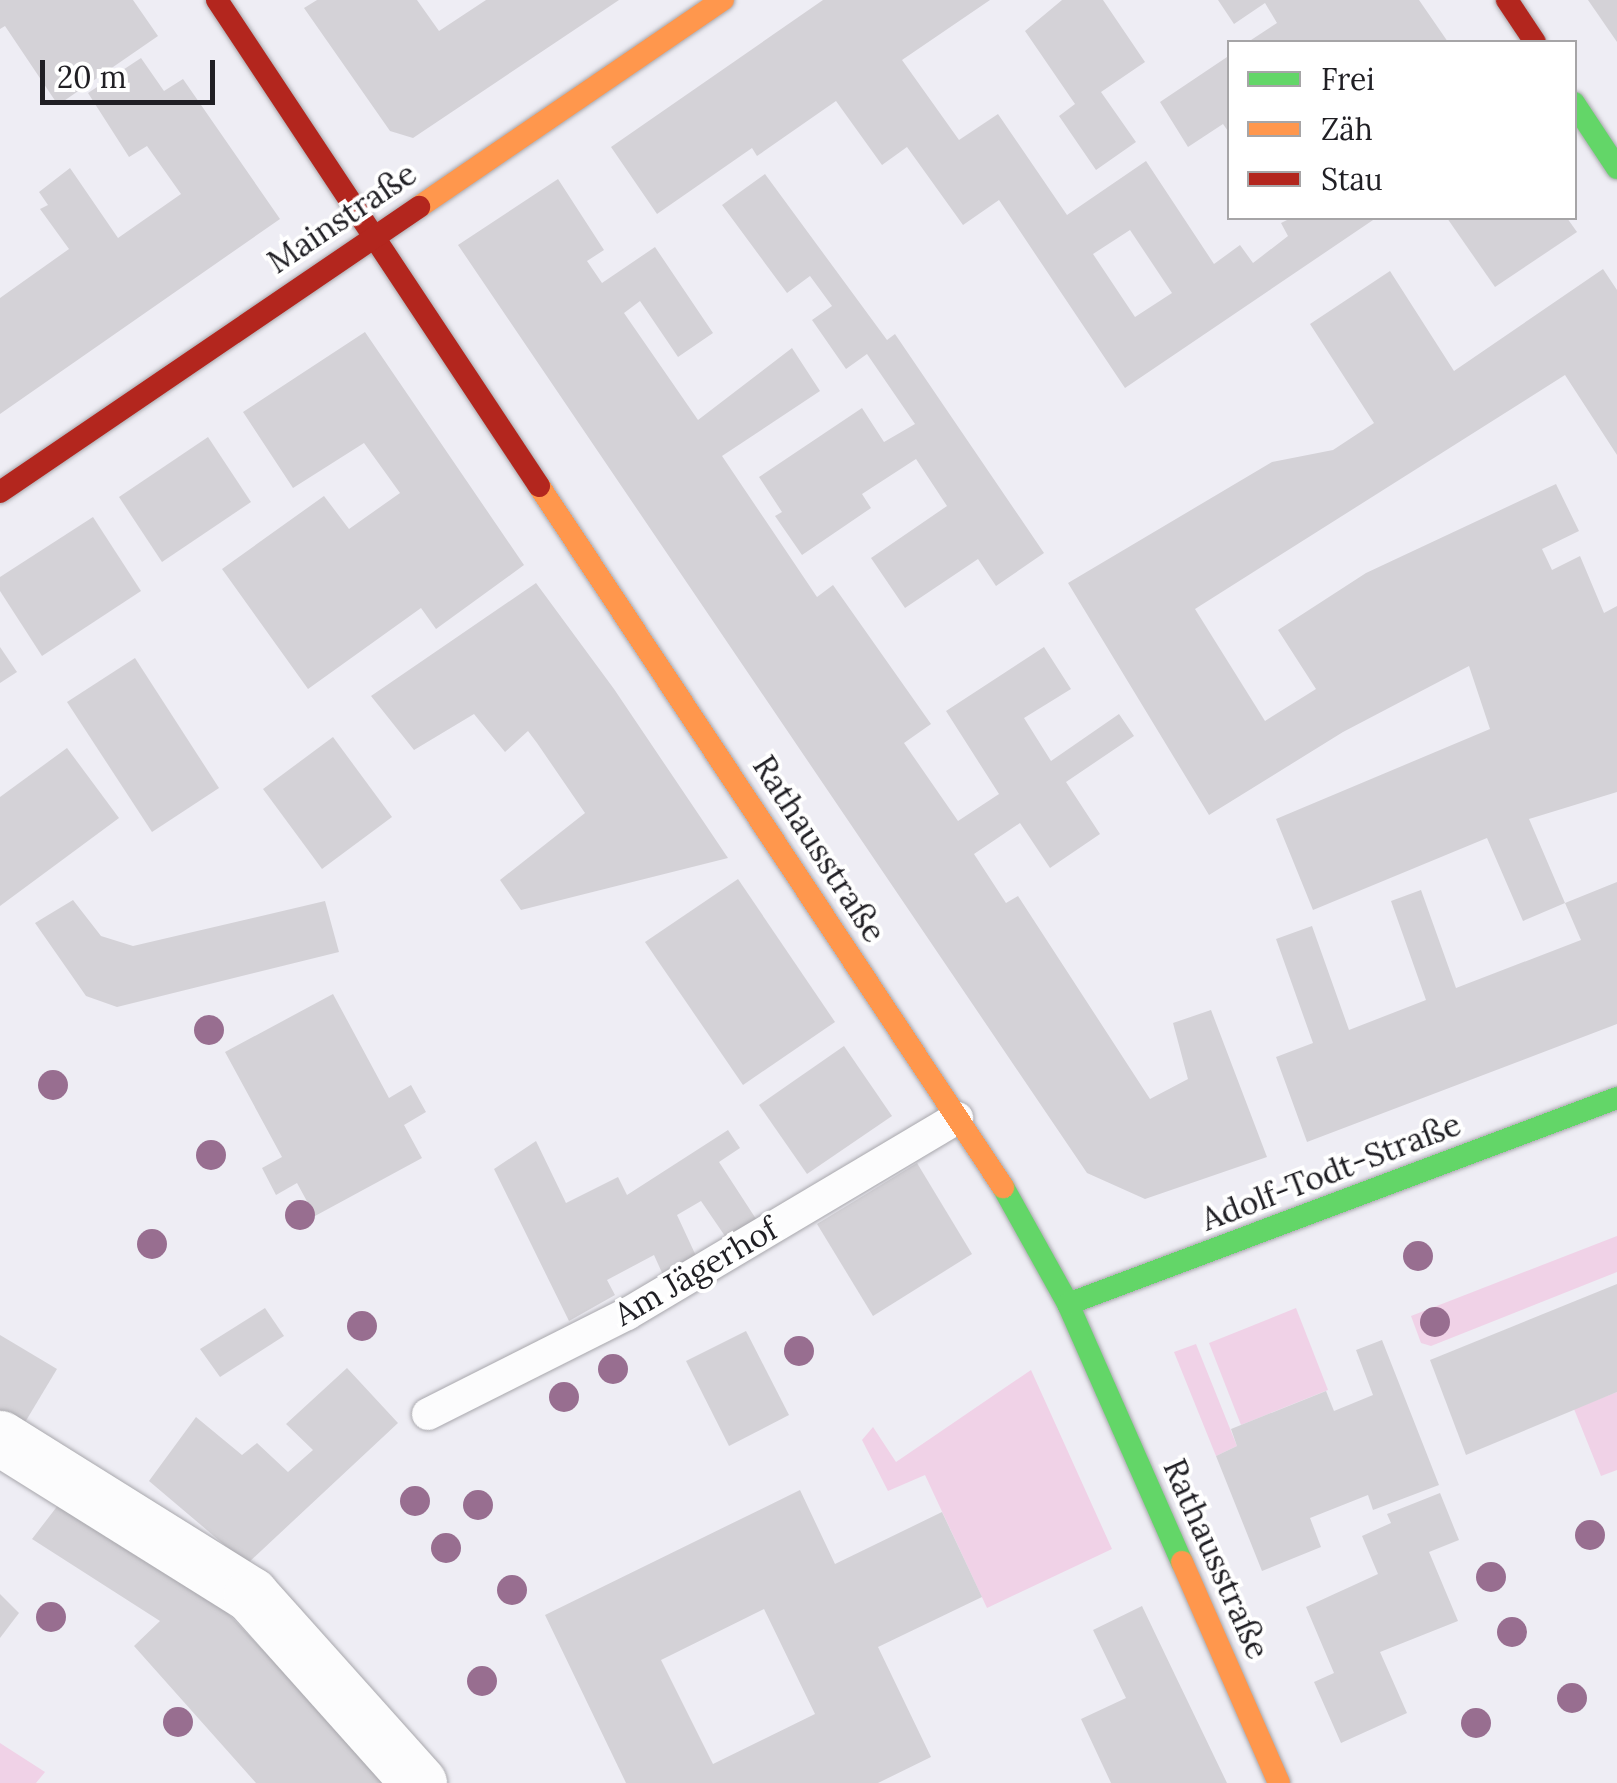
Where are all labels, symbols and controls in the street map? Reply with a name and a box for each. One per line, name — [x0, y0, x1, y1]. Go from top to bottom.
scale bar — [45, 40, 220, 102]
legend — [1227, 40, 1577, 220]
text: 20 m — [57, 58, 126, 96]
text: Frei — [1321, 60, 1375, 98]
text: Zäh — [1321, 110, 1373, 148]
street label: Mainstraße — [260, 154, 424, 282]
text: Stau — [1321, 160, 1383, 198]
street label: Rathausstraße — [744, 749, 894, 949]
street label: Adolf-Todt-Straße — [1196, 1105, 1466, 1239]
street label: Am Jägerhof — [608, 1210, 784, 1334]
street label: Rathausstraße — [1155, 1453, 1277, 1665]

